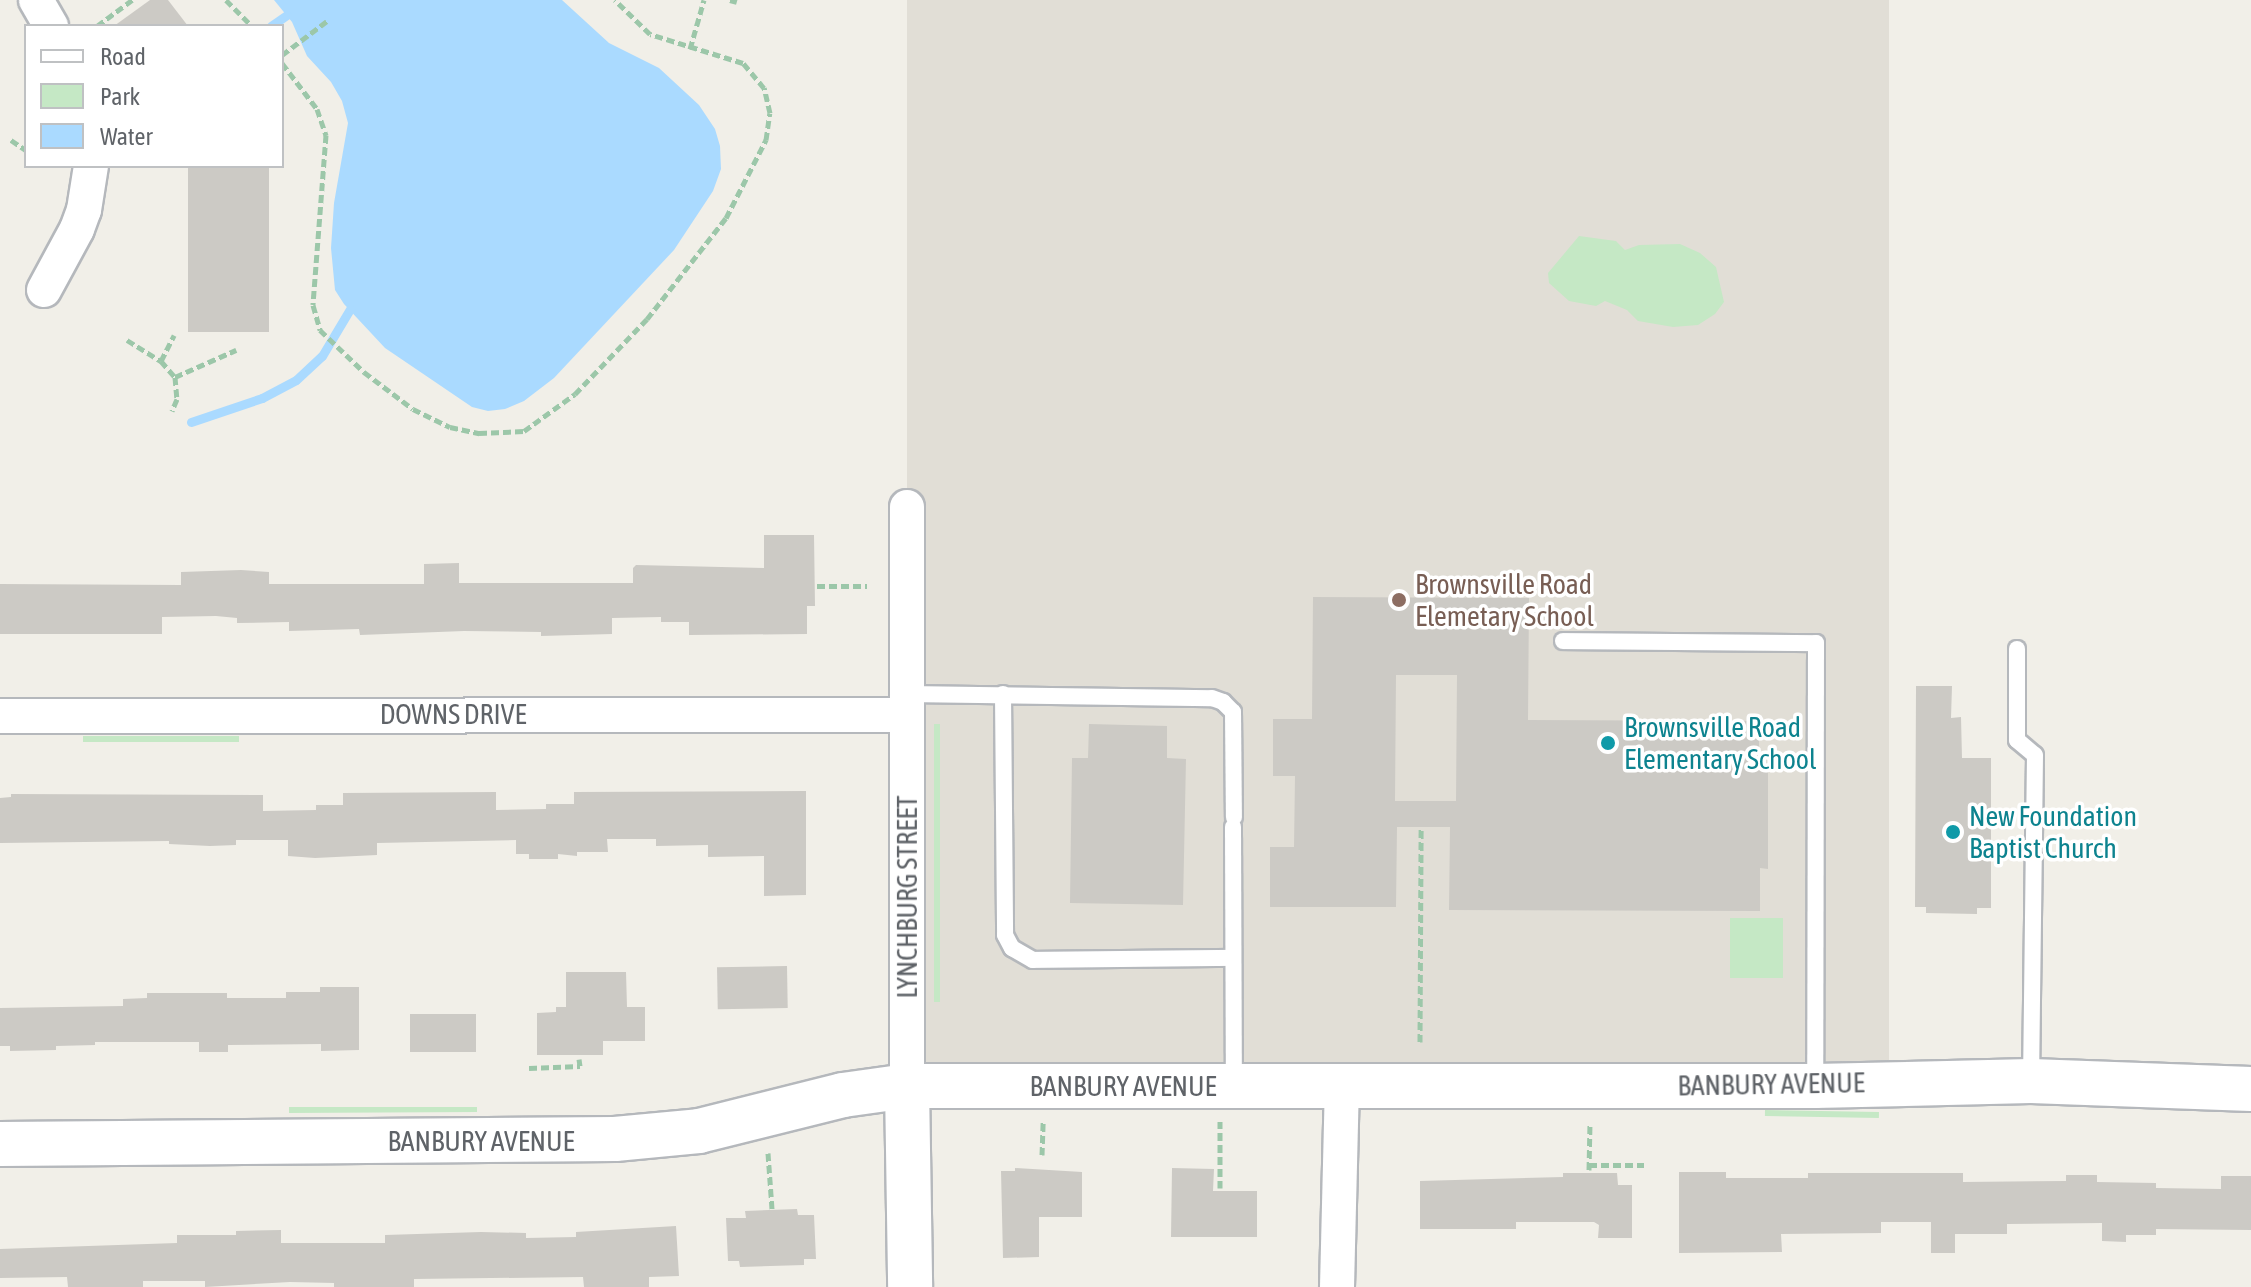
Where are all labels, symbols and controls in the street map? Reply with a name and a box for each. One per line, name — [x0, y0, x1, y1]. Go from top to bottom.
legend — [24, 24, 284, 168]
text: Road — [100, 43, 146, 70]
text: Park — [100, 83, 140, 110]
text: Water — [100, 123, 153, 150]
place label: Brownsville Road Elemetary School — [1415, 567, 1594, 633]
marker: Brownsville Road Elemetary School — [1390, 591, 1408, 609]
street label: DOWNS DRIVE — [380, 697, 526, 731]
place label: Brownsville Road Elementary School — [1624, 710, 1816, 776]
marker: Brownsville Road Elementary School — [1599, 734, 1617, 752]
street label: LYNCHBURG STREET — [890, 795, 924, 999]
place label: New Foundation Baptist Church — [1969, 799, 2137, 865]
marker: New Foundation Baptist Church — [1944, 823, 1962, 841]
street label: BANBURY AVENUE — [1677, 1066, 1865, 1102]
street label: BANBURY AVENUE — [1029, 1069, 1217, 1103]
street label: BANBURY AVENUE — [387, 1124, 575, 1158]

